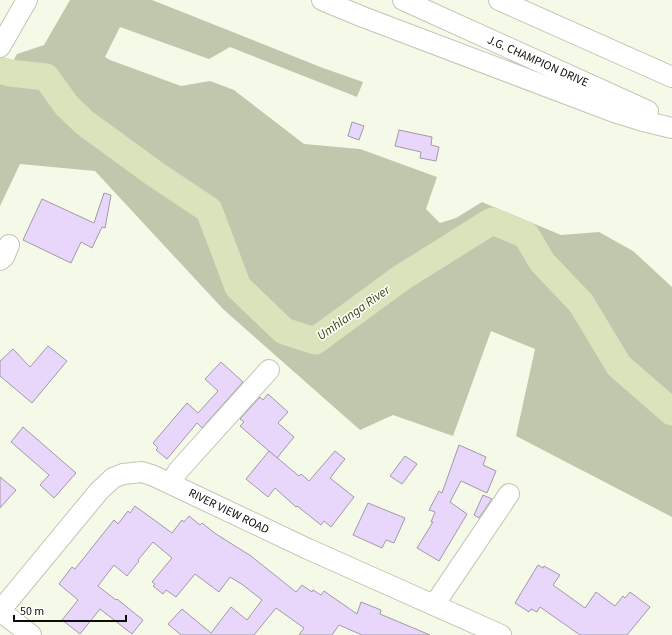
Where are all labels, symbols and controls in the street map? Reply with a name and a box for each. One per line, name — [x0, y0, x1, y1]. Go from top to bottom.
street label: J.G. CHAMPION DRIVE — [485, 32, 591, 91]
water label: Umhlanga River — [313, 281, 394, 345]
street label: RIVER VIEW ROAD — [186, 485, 272, 538]
scale bar — [14, 597, 126, 623]
text: 50 m — [20, 603, 44, 620]

